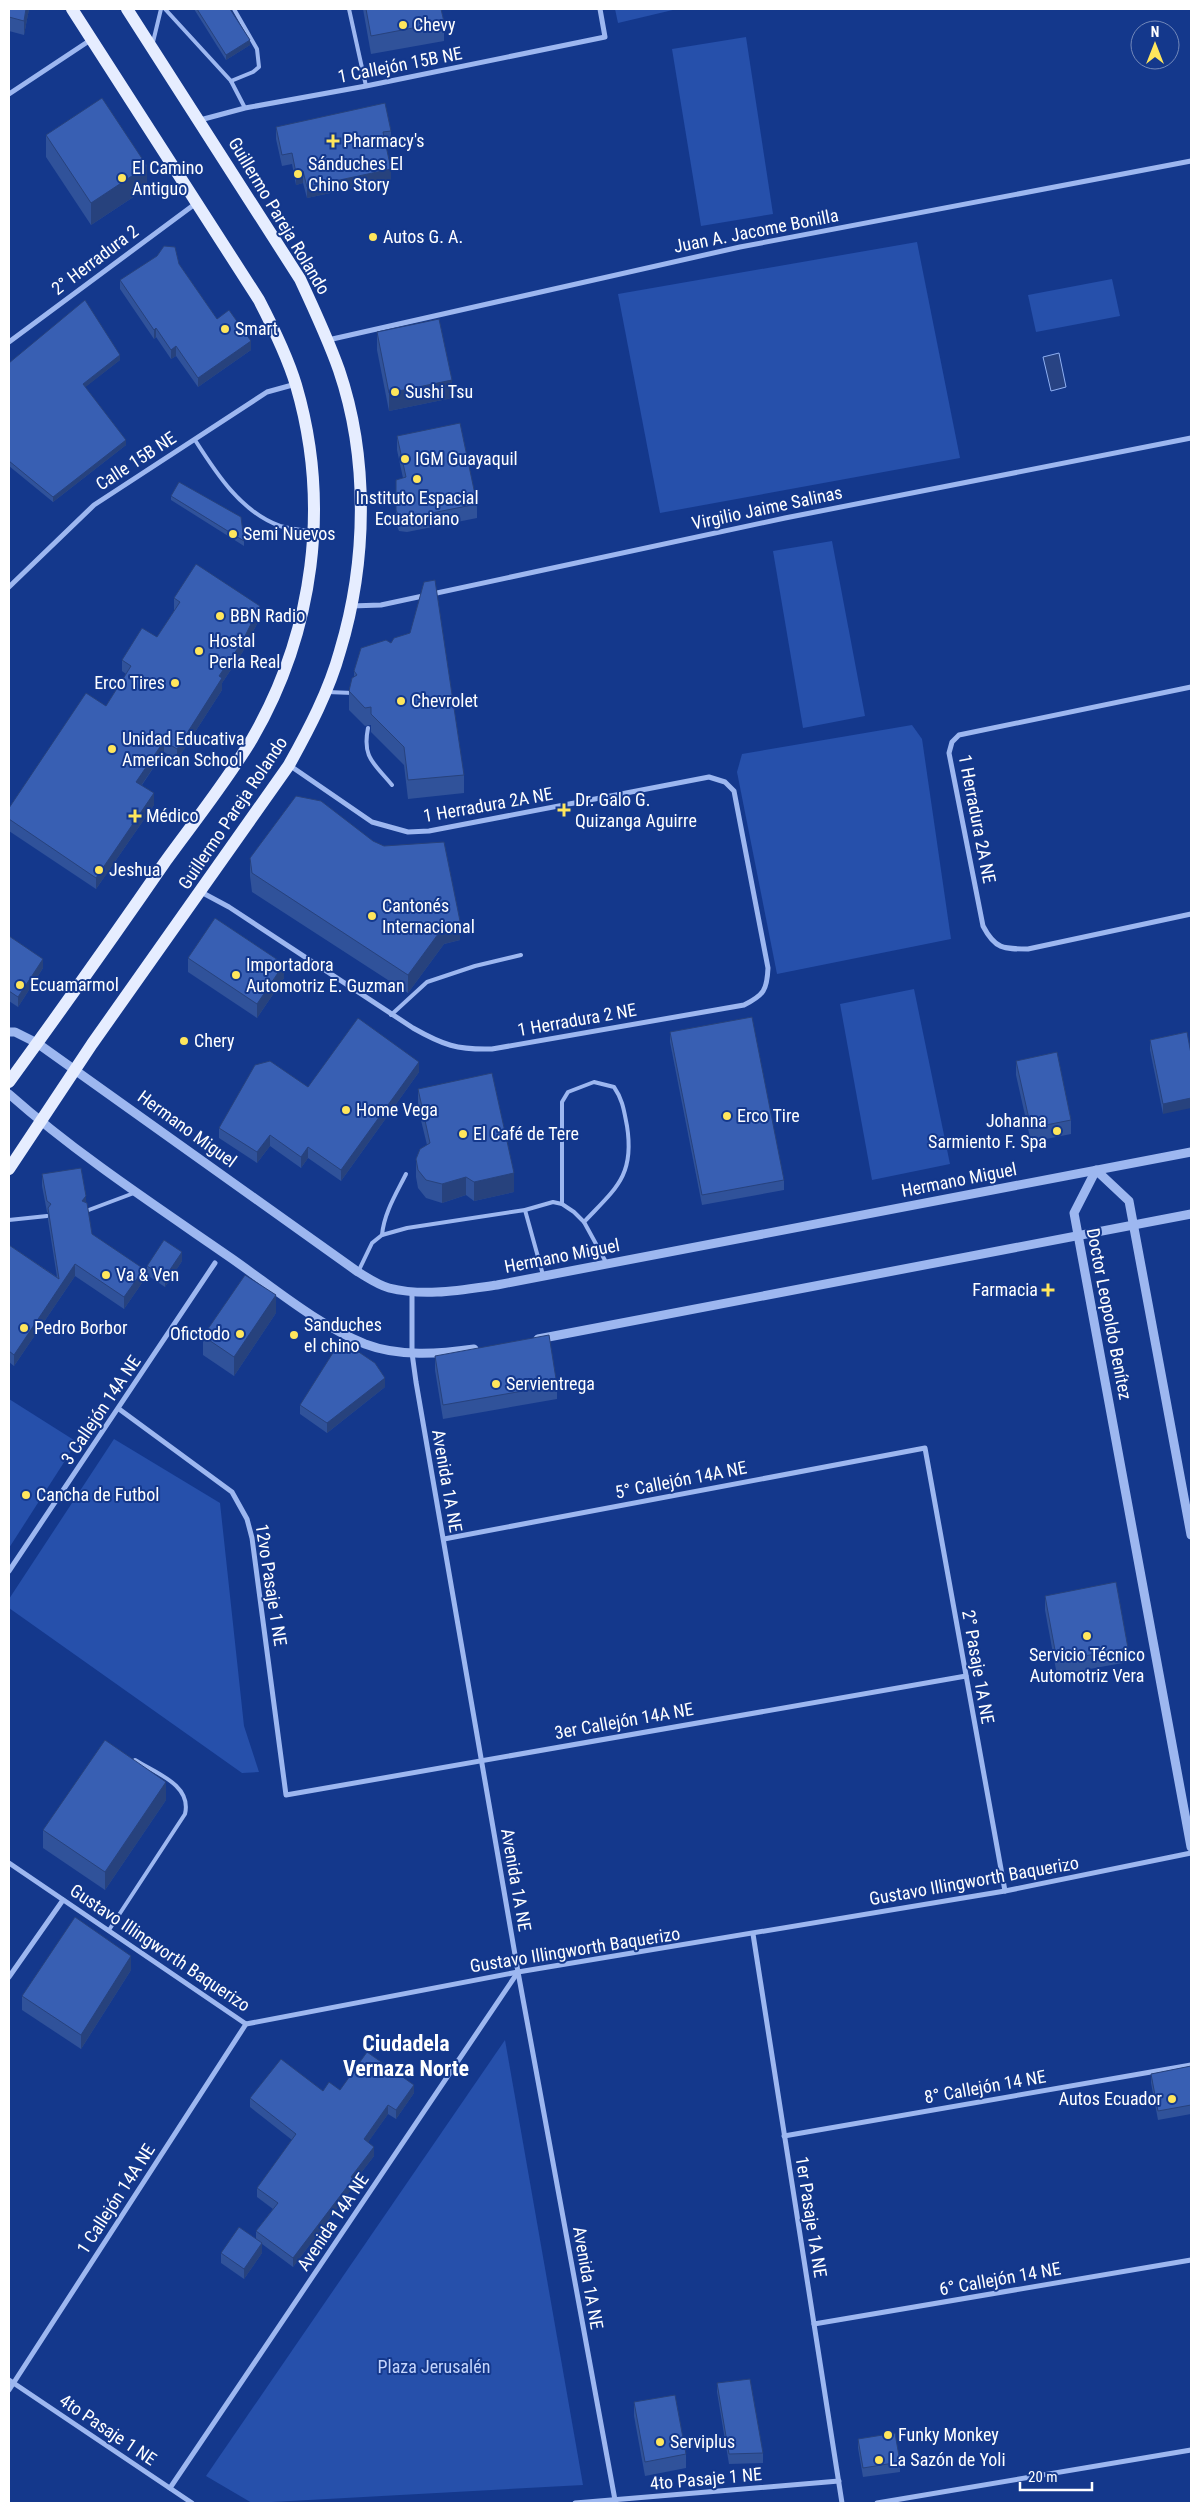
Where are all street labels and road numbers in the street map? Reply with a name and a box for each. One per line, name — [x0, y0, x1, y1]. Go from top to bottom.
street label: 1 Callejón 15B NE — [336, 42, 464, 87]
street label: Guillermo Pareja Rolando — [224, 133, 335, 298]
street label: Juan A. Jacome Bonilla — [672, 204, 840, 257]
street label: 2° Herradura 2 — [47, 220, 142, 299]
street label: Calle 15B NE — [92, 427, 180, 494]
street label: Virgilio Jaime Salinas — [690, 481, 844, 534]
street label: Guillermo Pareja Rolando — [174, 732, 291, 893]
street label: 1 Herradura 2A NE — [955, 753, 1000, 885]
street label: 1 Herradura 2A NE — [422, 783, 554, 826]
street label: 1 Herradura 2 NE — [516, 999, 638, 1040]
street label: Hermano Miguel — [134, 1086, 241, 1171]
street label: Hermano Miguel — [899, 1158, 1018, 1201]
street label: Doctor Leopoldo Benítez — [1083, 1226, 1136, 1402]
street label: Hermano Miguel — [502, 1234, 621, 1277]
street label: 3 Callejón 14A NE — [56, 1351, 145, 1468]
street label: Avenida 1A NE — [428, 1428, 467, 1534]
street label: 5° Callejón 14A NE — [613, 1456, 749, 1503]
street label: 12vo Pasaje 1 NE — [251, 1522, 292, 1648]
street label: 2° Pasaje 1A NE — [958, 1608, 999, 1725]
street label: 3er Callejón 14A NE — [553, 1698, 695, 1743]
street label: Avenida 1A NE — [497, 1827, 536, 1933]
street label: Gustavo Illingworth Baquerizo — [868, 1852, 1080, 1909]
street label: Gustavo Illingworth Baquerizo — [66, 1879, 254, 2016]
street label: Gustavo Illingworth Baquerizo — [468, 1923, 681, 1976]
street label: 8° Callejón 14 NE — [922, 2065, 1047, 2108]
street label: 1 Callejón 14A NE — [72, 2140, 159, 2258]
street label: 1er Pasaje 1A NE — [792, 2155, 831, 2279]
street label: Avenida 14A NE — [292, 2169, 373, 2274]
street label: Avenida 1A NE — [569, 2225, 608, 2331]
street label: 6° Callejón 14 NE — [937, 2257, 1062, 2300]
street label: 4to Pasaje 1 NE — [56, 2389, 161, 2470]
street label: 4to Pasaje 1 NE — [649, 2463, 763, 2494]

